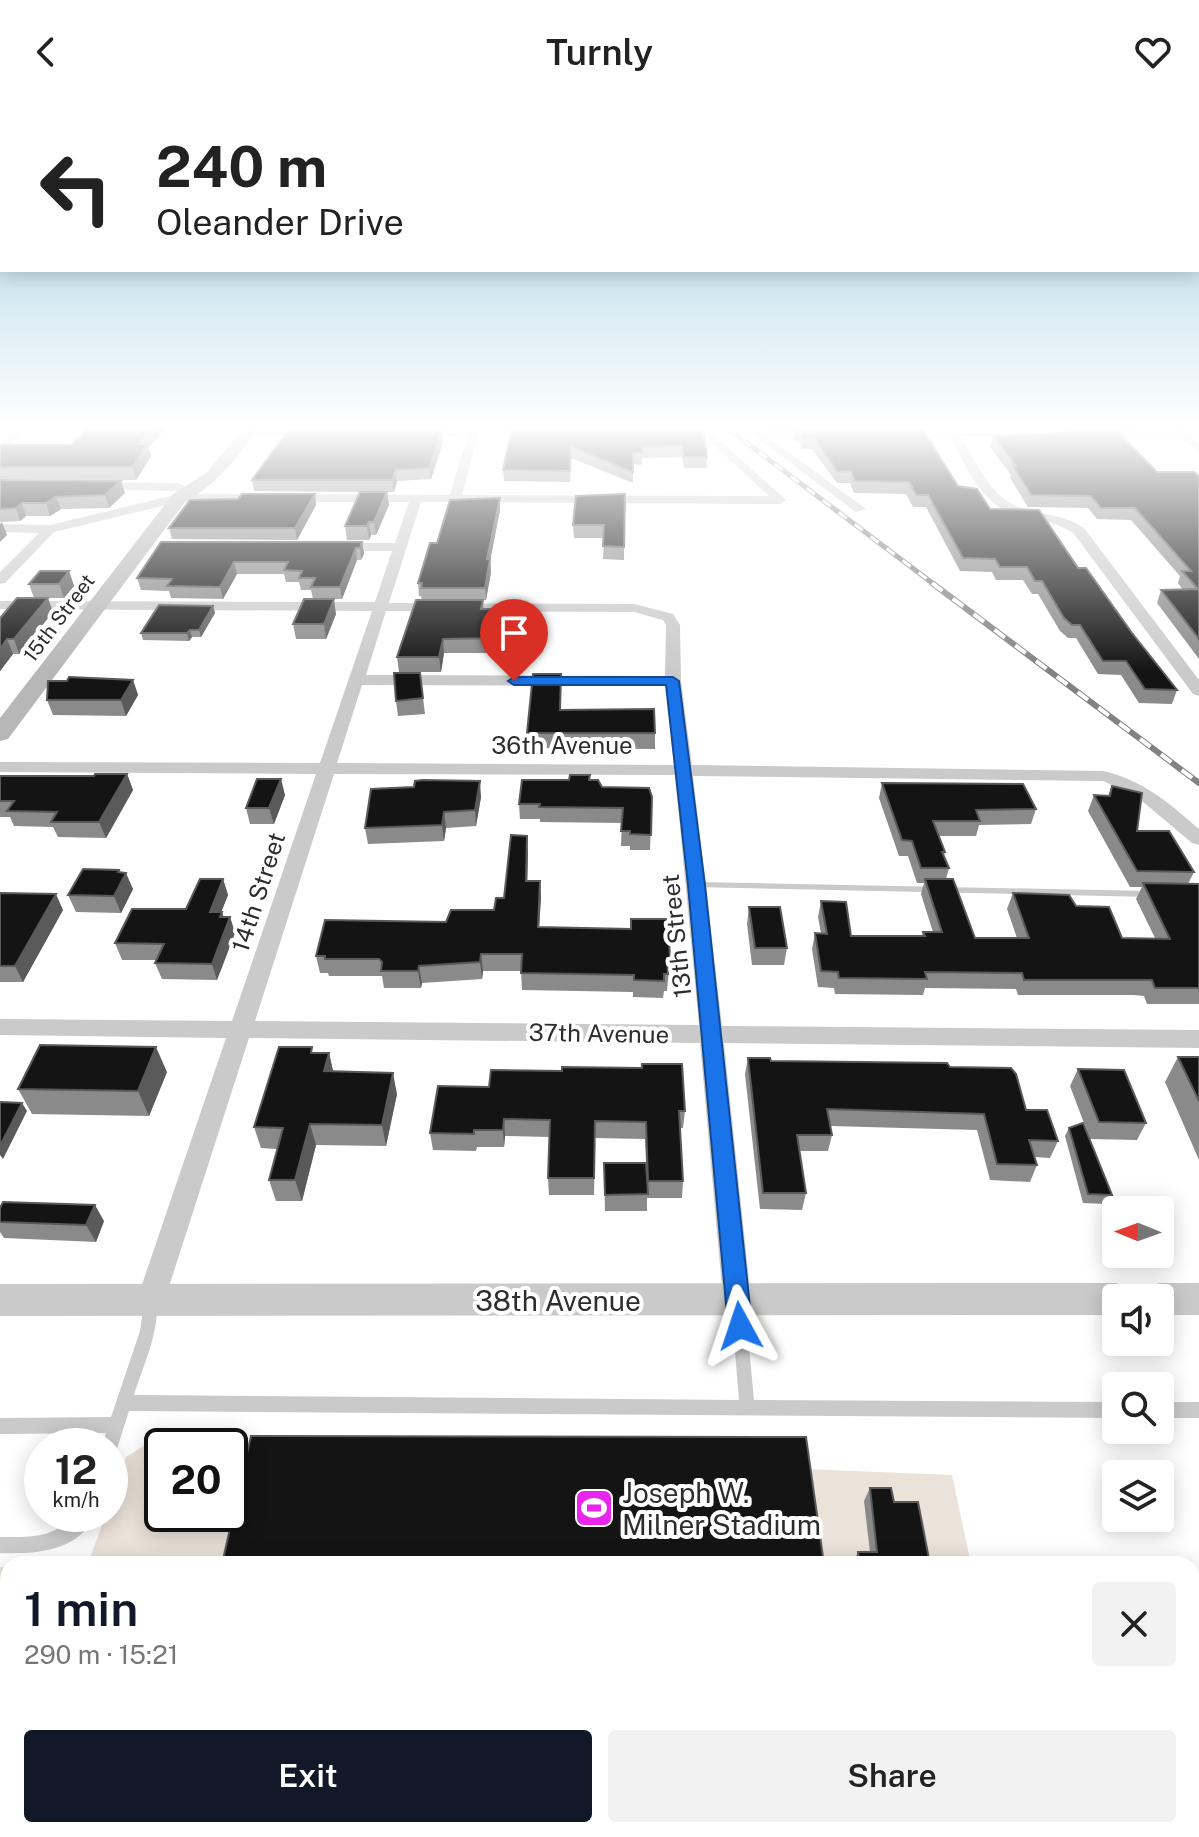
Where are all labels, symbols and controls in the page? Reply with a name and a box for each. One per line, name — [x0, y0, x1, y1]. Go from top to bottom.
icon: back — [24, 30, 68, 74]
icon: heart — [1131, 30, 1175, 74]
text: Turnly — [546, 31, 653, 73]
text: 240 m — [156, 134, 327, 200]
icon: left — [24, 136, 128, 240]
text: Oleander Drive — [156, 201, 404, 243]
street label: 15th Street — [18, 569, 100, 667]
pin — [480, 599, 548, 681]
icon: arrive — [492, 611, 536, 655]
street label: 36th Avenue — [491, 731, 633, 759]
street label: 14th Street — [226, 829, 290, 955]
street label: 13th Street — [656, 873, 696, 999]
street label: 37th Avenue — [529, 1018, 669, 1048]
north arrow — [1102, 1196, 1174, 1268]
map controls — [1102, 1196, 1174, 1532]
street label: 38th Avenue — [475, 1284, 641, 1317]
position arrow — [698, 1284, 782, 1368]
button: sound — [1102, 1284, 1174, 1356]
button: search — [1102, 1372, 1174, 1444]
speed limit sign: 20 — [144, 1428, 248, 1532]
text: 12 — [55, 1446, 97, 1493]
button: layers — [1102, 1460, 1174, 1532]
place label: Joseph W. Milner Stadium — [622, 1476, 821, 1541]
sports icon: Joseph W. Milner Stadium — [573, 1487, 615, 1529]
text: km/h — [52, 1488, 100, 1512]
text: 1 min — [24, 1580, 138, 1637]
button: close — [1092, 1582, 1176, 1666]
text: 290 m · 15:21 — [24, 1639, 178, 1670]
button: Exit — [24, 1730, 592, 1822]
button: Share — [608, 1730, 1176, 1822]

